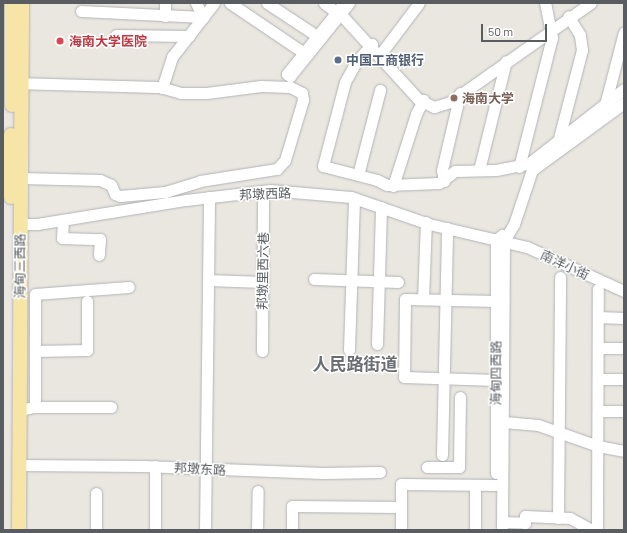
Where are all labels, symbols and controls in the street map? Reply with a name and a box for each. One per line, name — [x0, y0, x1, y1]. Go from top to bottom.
scale bar — [483, 16, 549, 42]
text: 50 m — [488, 24, 513, 38]
place label: 海南大学医院 — [69, 33, 147, 49]
marker: 海南大学医院 — [54, 35, 66, 47]
place label: 中国工商银行 — [346, 52, 424, 68]
marker: 中国工商银行 — [333, 55, 343, 65]
place label: 海南大学 — [462, 90, 514, 106]
marker: 海南大学 — [449, 93, 459, 103]
street label: 邦墩西路 — [239, 185, 291, 203]
street label: 邦墩里西六巷 — [255, 232, 271, 310]
street label: 海甸三西路 — [12, 234, 28, 298]
street label: 南洋小街 — [538, 247, 592, 283]
street label: 海甸四西路 — [488, 341, 504, 405]
district label: 人民路街道 — [313, 354, 397, 374]
street label: 邦墩东路 — [174, 460, 226, 478]

